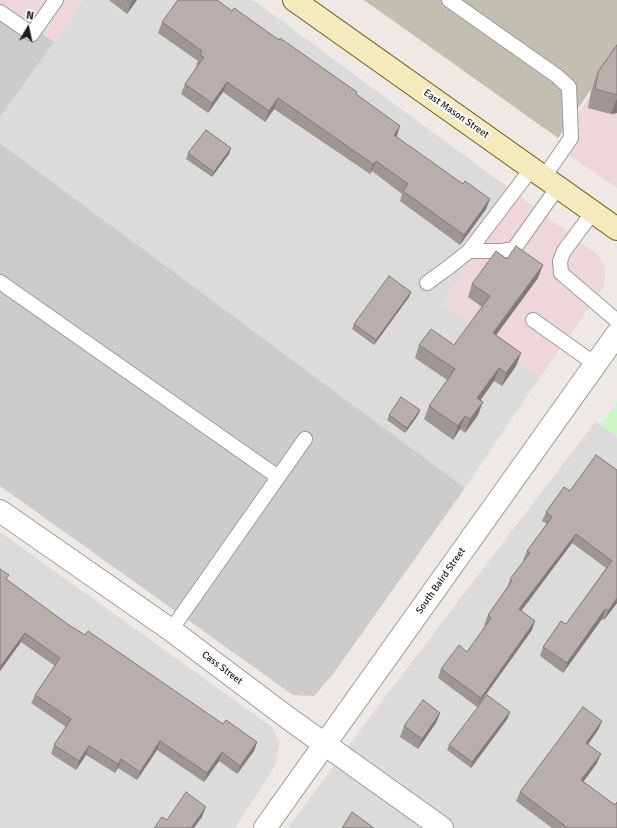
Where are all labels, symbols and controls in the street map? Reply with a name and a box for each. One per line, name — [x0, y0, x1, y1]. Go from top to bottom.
north arrow — [8, 8, 48, 48]
text: N — [25, 9, 35, 23]
street label: East Mason Street — [421, 87, 491, 141]
street label: South Baird Street — [414, 545, 468, 617]
street label: Cass Street — [199, 649, 245, 687]

